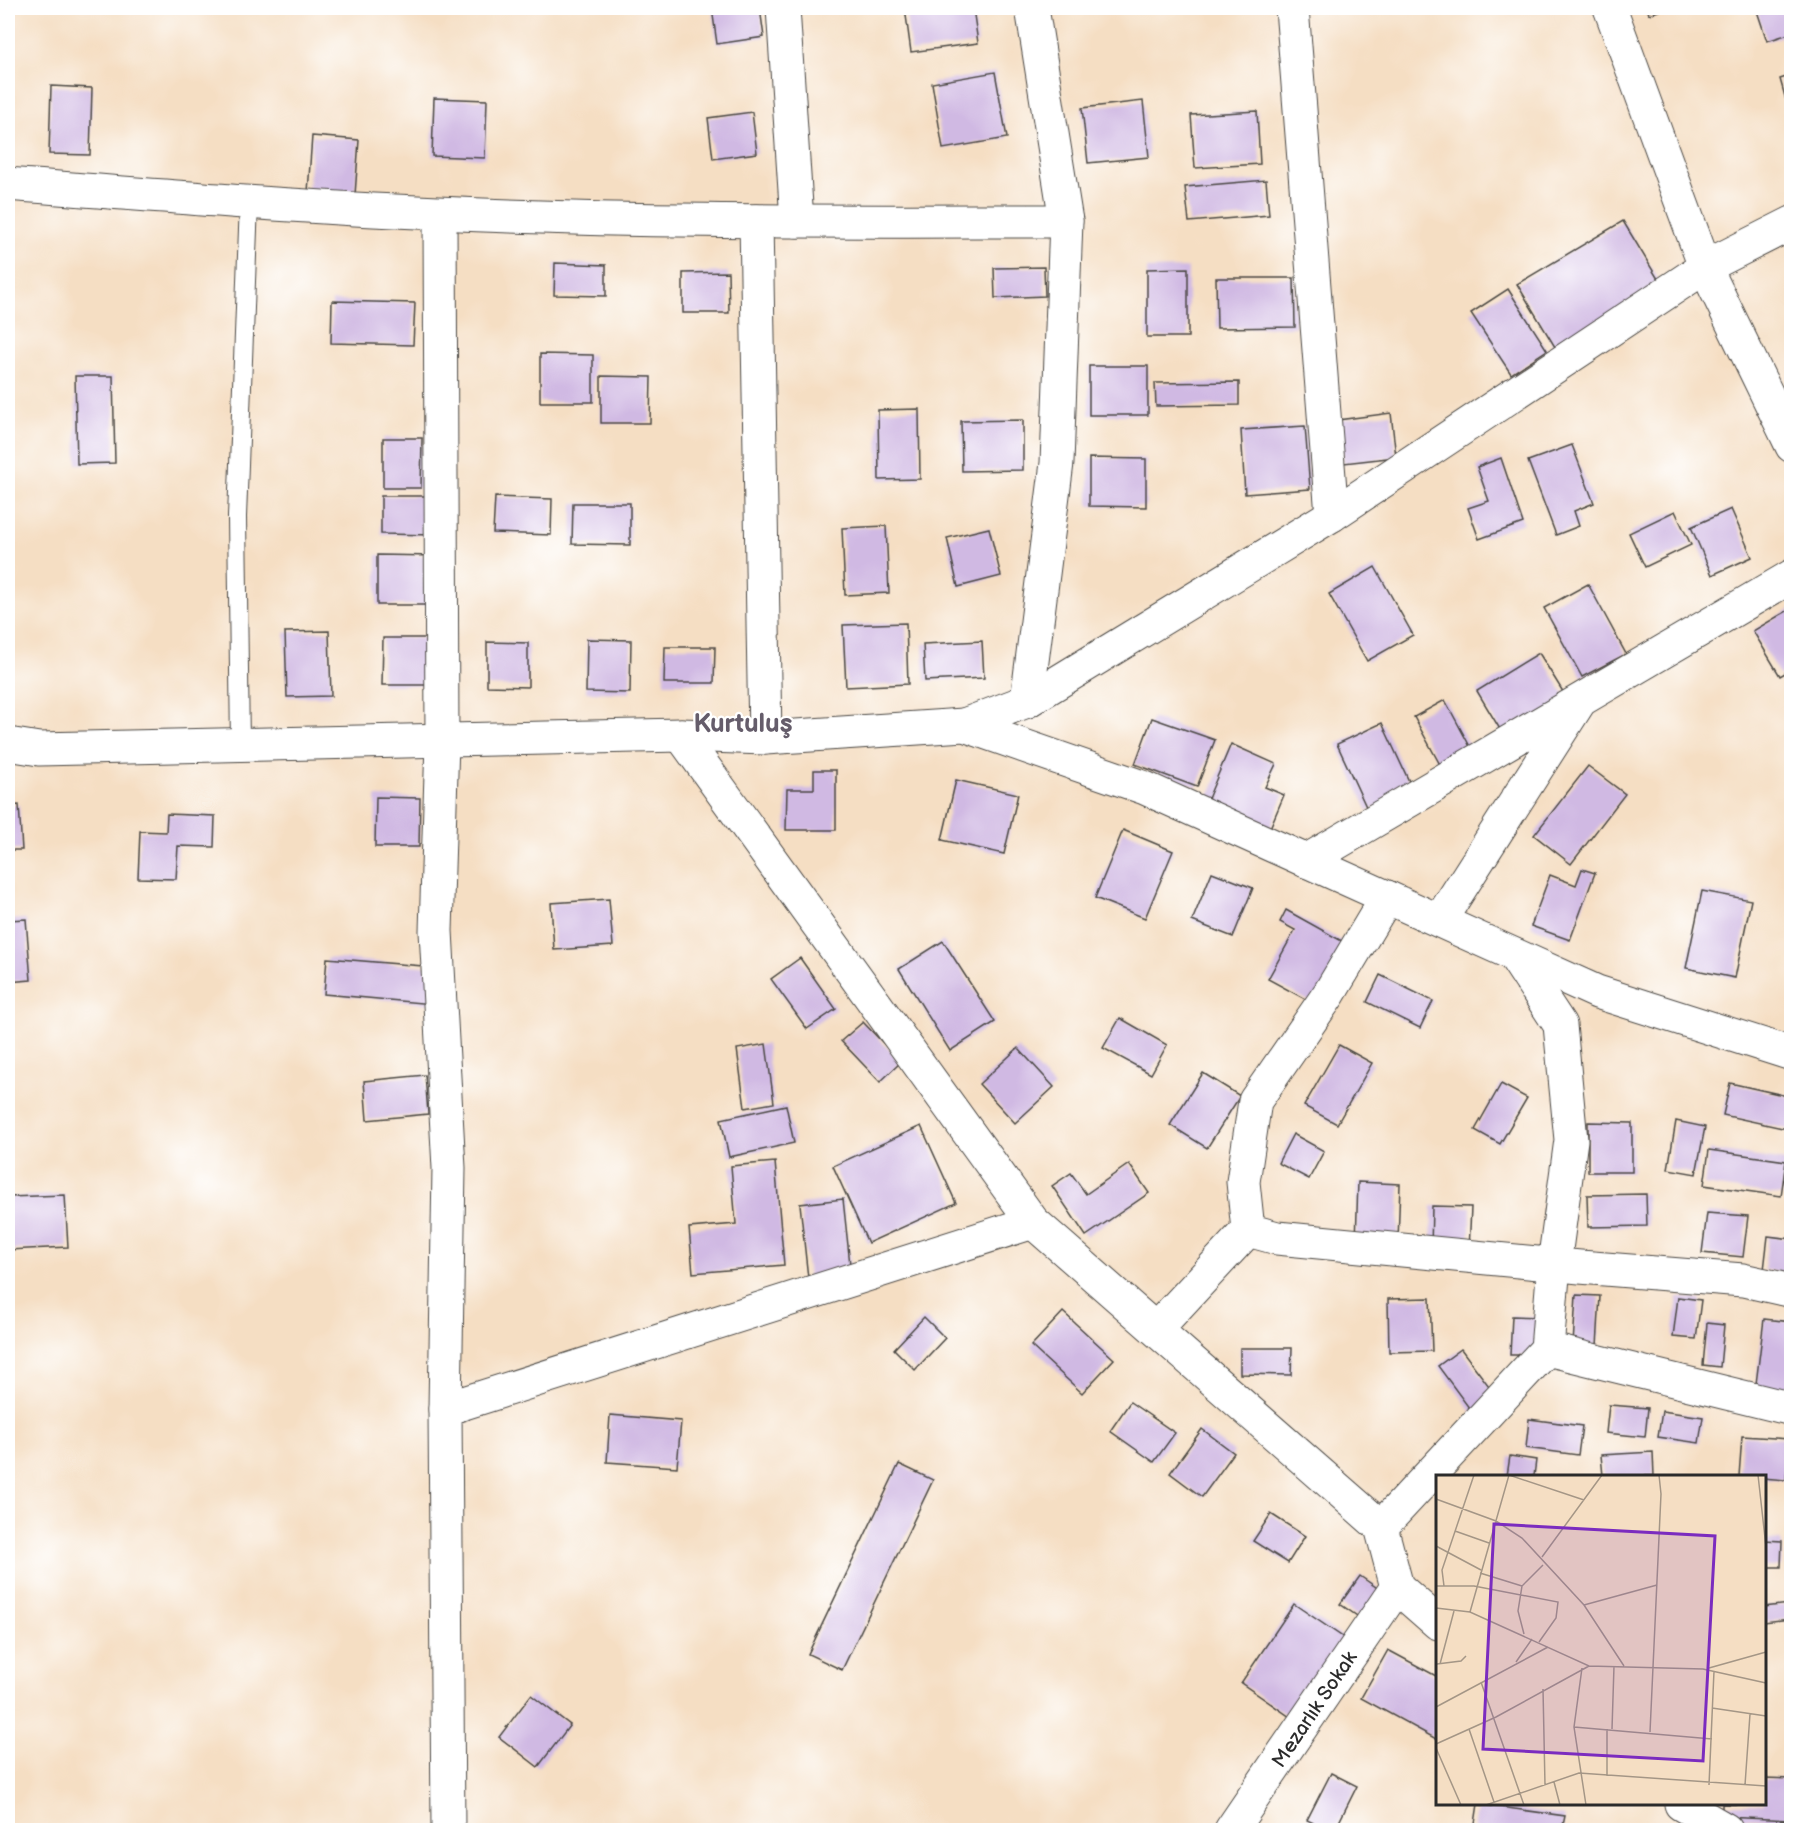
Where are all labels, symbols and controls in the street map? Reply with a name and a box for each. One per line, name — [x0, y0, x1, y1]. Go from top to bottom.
district label: Kurtuluş — [693, 709, 793, 740]
inset map — [1436, 1475, 1766, 1805]
street label: Mezarlık Sokak — [1267, 1647, 1363, 1772]

